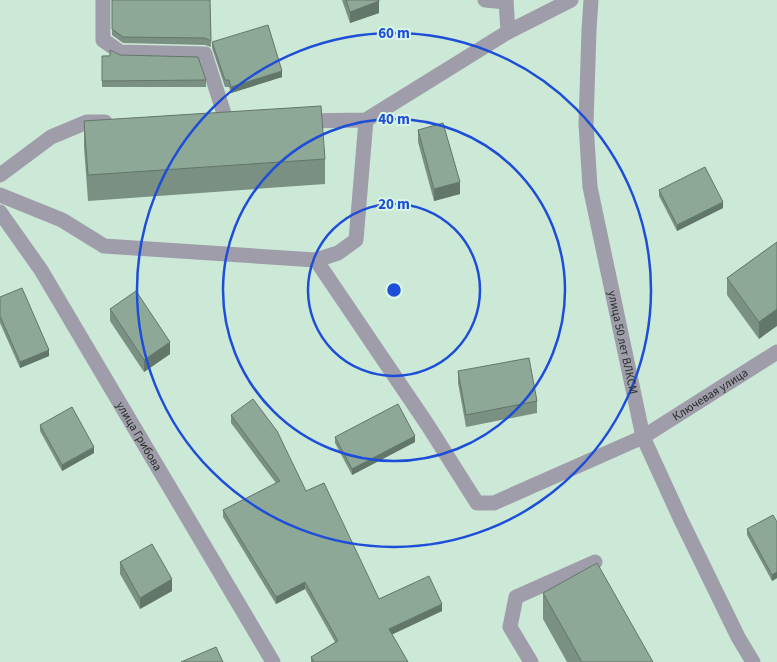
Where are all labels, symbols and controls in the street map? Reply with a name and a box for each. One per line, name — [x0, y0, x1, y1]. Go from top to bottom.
text: 60 m — [378, 23, 410, 44]
text: 40 m — [378, 109, 410, 130]
text: 20 m — [378, 194, 410, 215]
centre of rings — [385, 281, 403, 299]
street label: улица 50 лет ВЛКСМ — [604, 289, 642, 396]
street label: Ключевая улица — [669, 364, 751, 425]
street label: улица Грибова — [112, 398, 166, 474]

